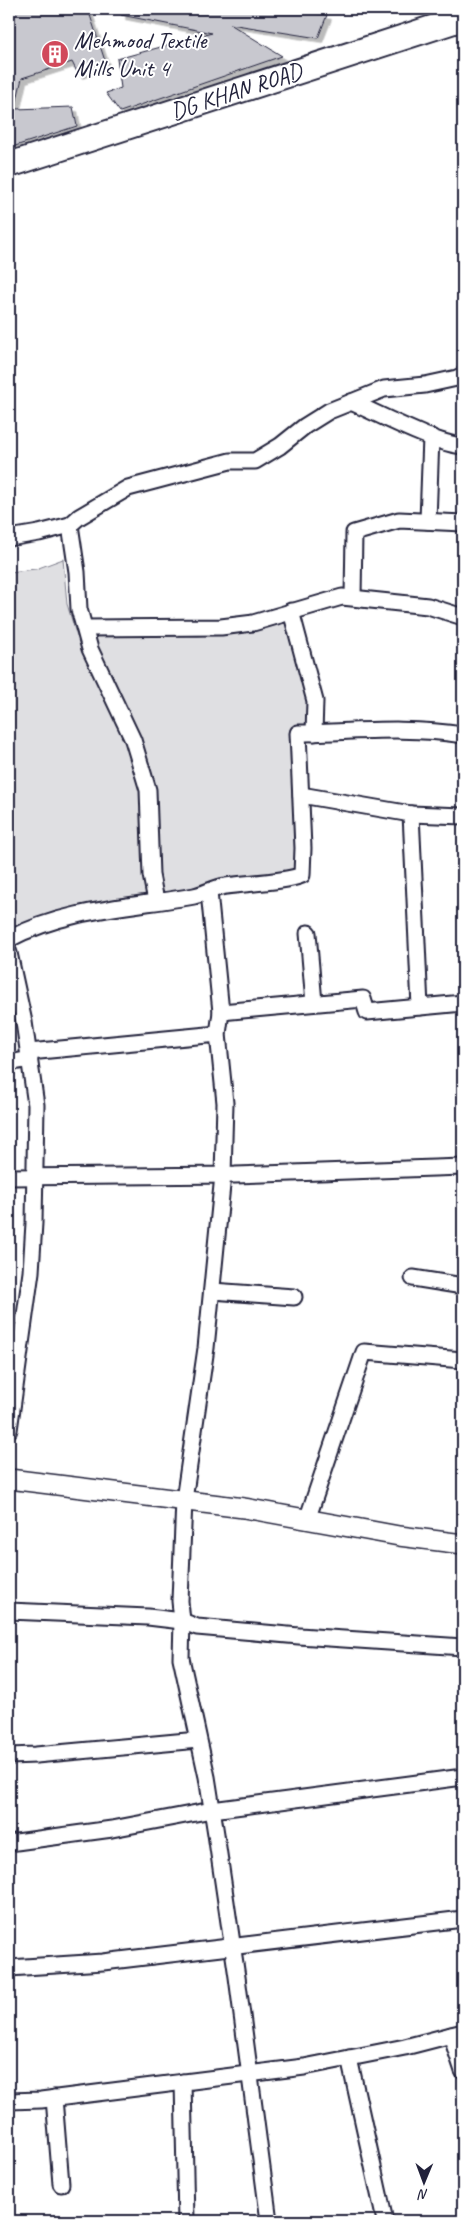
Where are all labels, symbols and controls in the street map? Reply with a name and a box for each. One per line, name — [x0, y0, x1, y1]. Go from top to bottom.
place label: Mehmood Textile Mills Unit 4 — [74, 25, 208, 83]
building icon: Mehmood Textile Mills Unit 4 — [40, 39, 70, 69]
street label: DG KHAN ROAD — [167, 55, 307, 126]
north arrow — [400, 2158, 450, 2208]
text: N — [417, 2186, 428, 2203]

